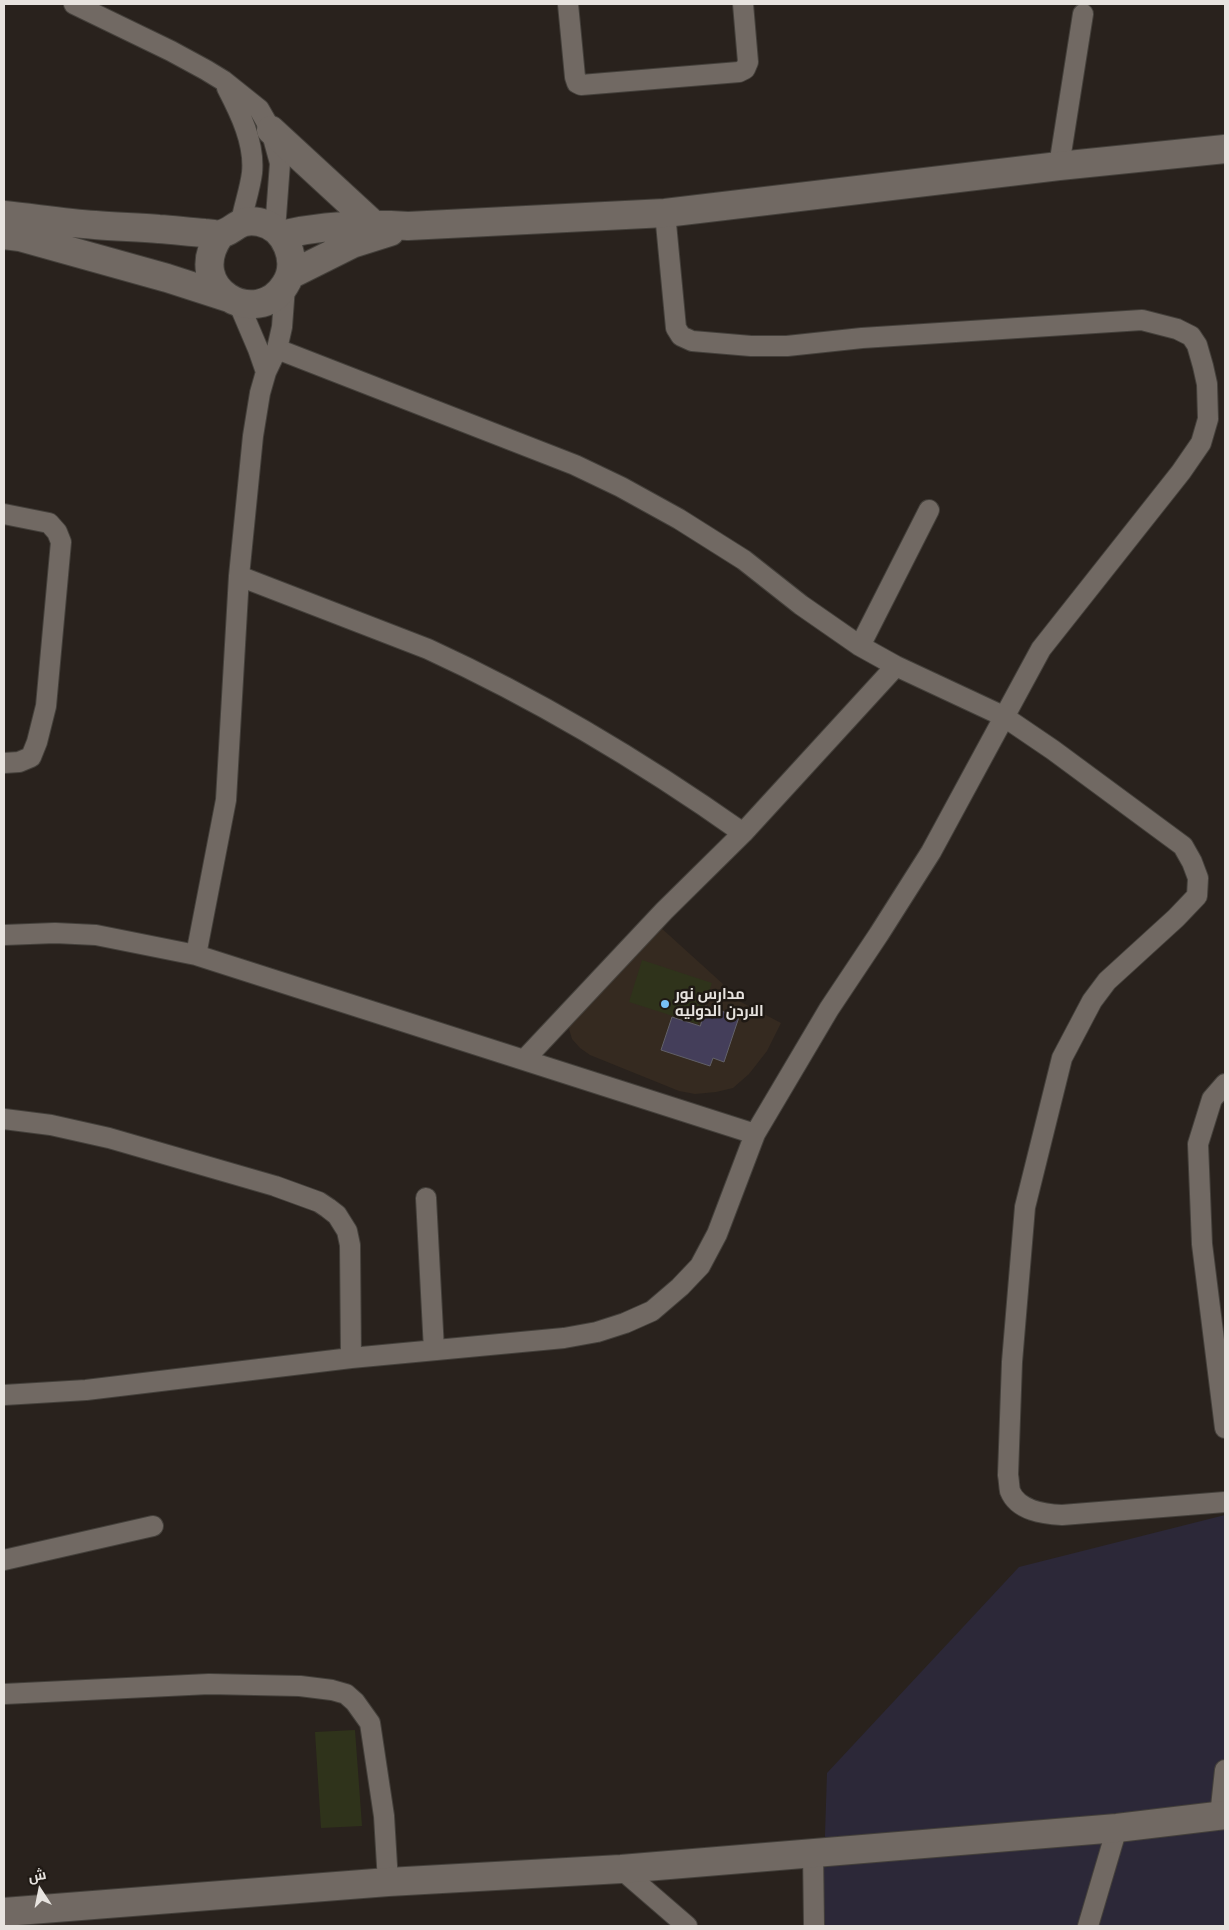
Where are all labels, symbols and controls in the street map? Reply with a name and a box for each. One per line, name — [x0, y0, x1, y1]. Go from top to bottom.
place label: مدارس نور الاردن الدوليه — [675, 986, 764, 1021]
marker: مدارس نور الاردن الدوليه — [659, 998, 671, 1010]
text: ش — [26, 1864, 48, 1886]
north arrow — [15, 1865, 65, 1915]

